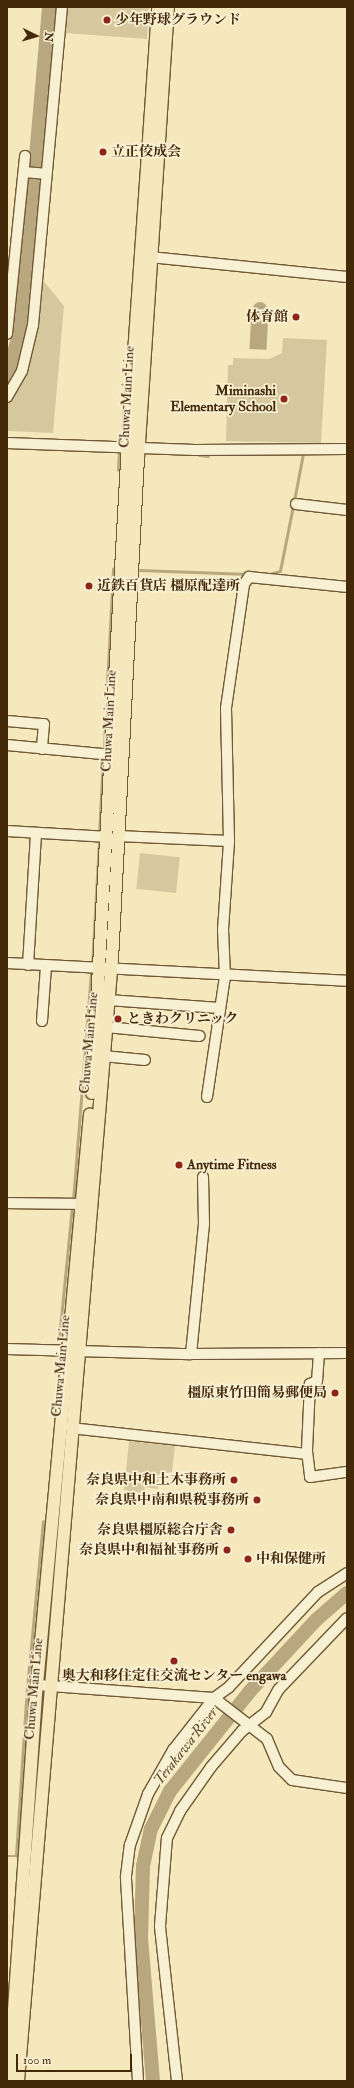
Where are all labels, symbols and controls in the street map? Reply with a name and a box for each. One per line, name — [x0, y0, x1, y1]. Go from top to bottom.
place label: 少年野球グラウンド — [115, 12, 241, 28]
marker: 少年野球グラウンド — [102, 15, 112, 25]
north arrow — [16, 16, 56, 56]
text: N — [42, 32, 55, 43]
place label: 立正佼成会 — [111, 144, 181, 160]
marker: 立正佼成会 — [98, 147, 108, 157]
place label: 体育館 — [246, 309, 288, 325]
marker: 体育館 — [291, 312, 301, 322]
street label: Chuwa Main Line — [116, 346, 138, 448]
place label: Miminashi Elementary School — [170, 383, 276, 416]
marker: Miminashi Elementary School — [279, 394, 289, 404]
place label: 近鉄百貨店 橿原配達所 — [97, 578, 240, 594]
marker: 近鉄百貨店 橿原配達所 — [84, 581, 94, 591]
street label: Chuwa Main Line — [98, 670, 120, 772]
street label: Chuwa Main Line — [76, 991, 102, 1095]
place label: ときわクリニック — [127, 1011, 239, 1027]
marker: ときわクリニック — [112, 1013, 124, 1025]
place label: Anytime Fitness — [187, 1157, 277, 1173]
marker: Anytime Fitness — [174, 1160, 184, 1170]
street label: Chuwa Main Line — [48, 1314, 74, 1418]
place label: 橿原東竹田簡易郵便局 — [187, 1385, 327, 1401]
marker: 橿原東竹田簡易郵便局 — [330, 1388, 340, 1398]
place label: 奈良県中和土木事務所 — [86, 1472, 226, 1488]
marker: 奈良県中和土木事務所 — [229, 1475, 239, 1485]
place label: 奈良県中南和県税事務所 — [95, 1492, 249, 1508]
marker: 奈良県中南和県税事務所 — [252, 1495, 262, 1505]
place label: 奈良県橿原総合庁舎 — [97, 1522, 223, 1538]
marker: 奈良県橿原総合庁舎 — [226, 1525, 236, 1535]
place label: 奈良県中和福祉事務所 — [79, 1542, 219, 1558]
marker: 奈良県中和福祉事務所 — [222, 1545, 232, 1555]
place label: 中和保健所 — [256, 1551, 326, 1567]
marker: 中和保健所 — [243, 1554, 253, 1564]
street label: Chuwa Main Line — [21, 1637, 47, 1741]
marker: 奥大和移住定住交流センター engawa — [169, 1656, 179, 1666]
place label: 奥大和移住定住交流センター engawa — [62, 1668, 286, 1684]
water label: Terakawa River — [150, 1704, 222, 1788]
scale bar — [18, 2046, 134, 2072]
text: 100 m — [23, 2053, 51, 2068]

